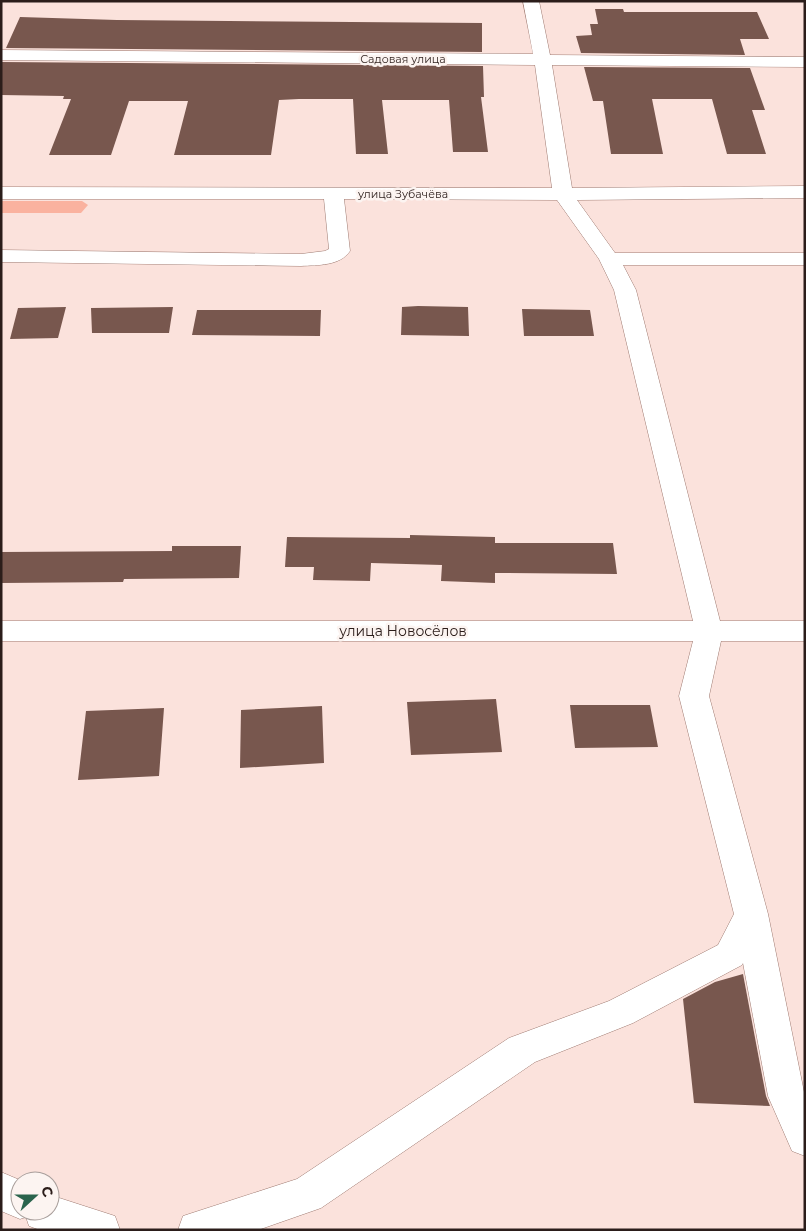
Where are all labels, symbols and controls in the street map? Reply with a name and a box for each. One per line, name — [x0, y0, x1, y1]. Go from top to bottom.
street label: Садовая улица — [360, 52, 446, 66]
street label: улица Зубачёва — [357, 187, 448, 201]
street label: улица Новосёлов — [338, 622, 467, 640]
north arrow — [10, 1171, 60, 1221]
text: С — [37, 1183, 57, 1199]

